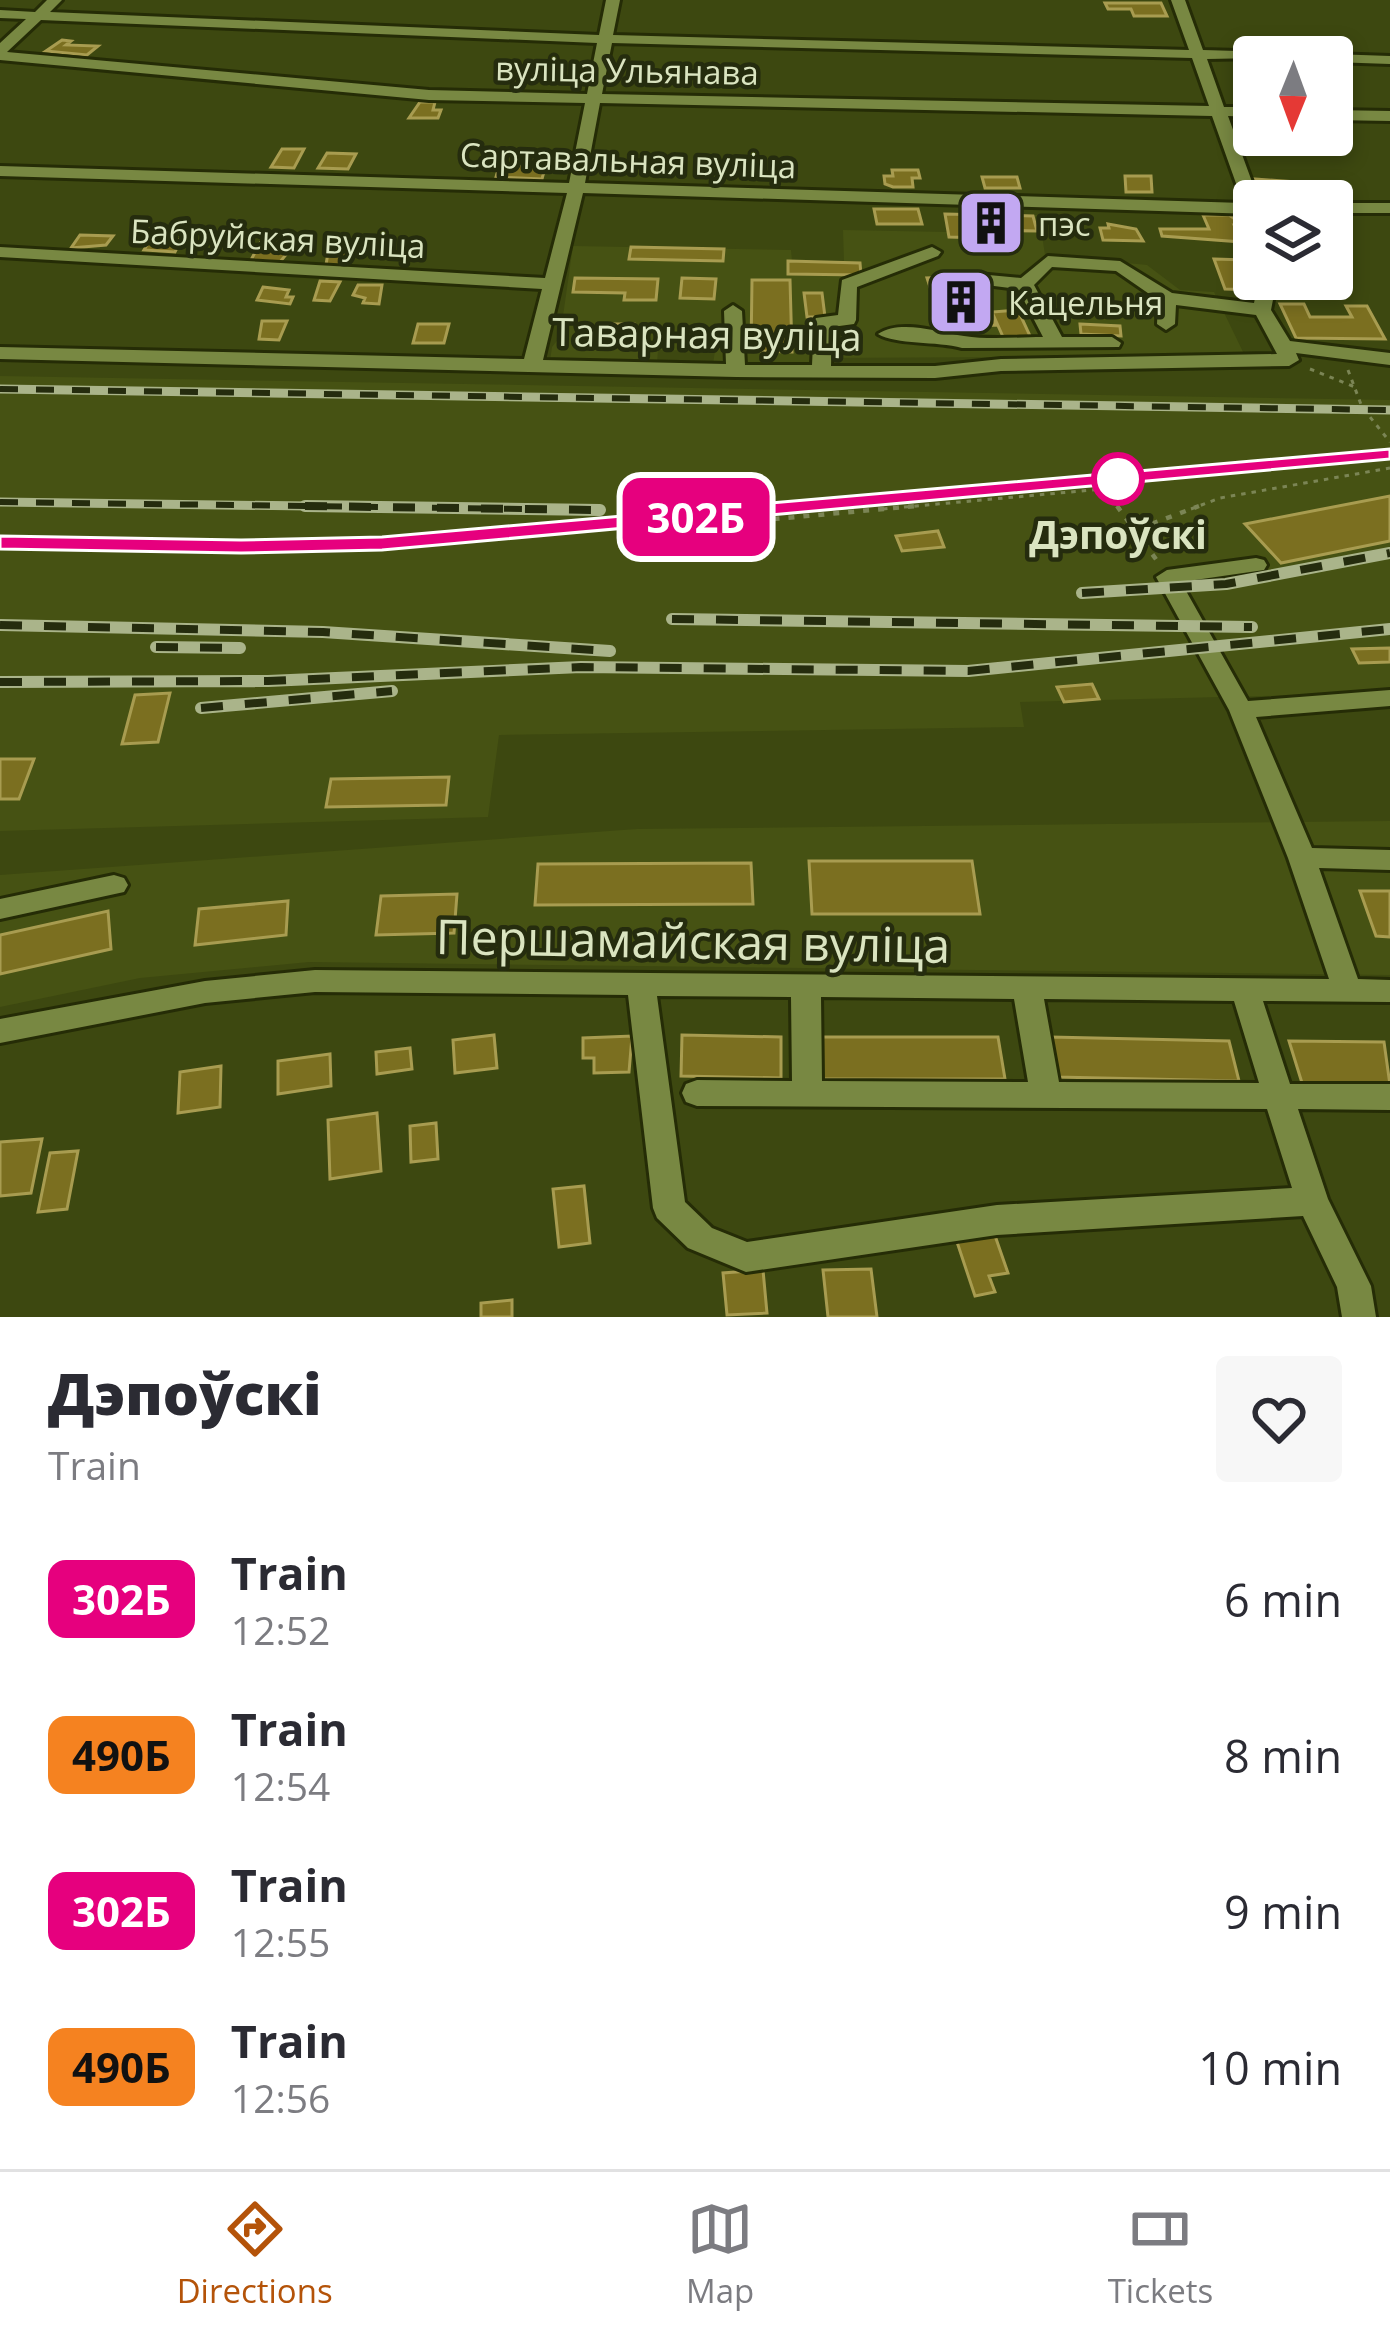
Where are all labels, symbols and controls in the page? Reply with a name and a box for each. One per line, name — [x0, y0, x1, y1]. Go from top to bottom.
north arrow — [1233, 36, 1353, 156]
map controls — [1233, 36, 1353, 300]
street label: вуліца Ульянава — [495, 45, 759, 95]
street label: Сартавальная вуліца — [459, 132, 797, 188]
button: layers — [1233, 180, 1353, 300]
building icon: пэс — [956, 188, 1026, 258]
place label: пэс — [1038, 201, 1091, 246]
street label: Бабруйская вуліца — [129, 208, 427, 268]
building icon: Кацельня — [926, 267, 996, 337]
place label: Кацельня — [1008, 280, 1163, 325]
street label: Таварная вуліца — [552, 304, 862, 362]
marker: Дэпоўскі — [1093, 454, 1143, 504]
line badge: 302Б — [612, 478, 780, 556]
text: 302Б — [647, 488, 745, 545]
place label: Дэпоўскі — [1029, 507, 1207, 560]
street label: Першамайская вуліца — [435, 903, 951, 977]
text: Дэпоўскі — [48, 1354, 322, 1432]
button: heart — [1216, 1356, 1342, 1482]
text: Train — [48, 1438, 141, 1491]
text: Train — [231, 1542, 348, 1603]
text: 6 min — [1224, 1569, 1342, 1630]
text: 302Б — [72, 1570, 171, 1627]
text: 12:52 — [231, 1603, 330, 1656]
text: Train — [231, 1698, 348, 1759]
text: 8 min — [1224, 1725, 1342, 1786]
text: 490Б — [72, 1726, 171, 1783]
text: 12:54 — [231, 1759, 330, 1812]
text: Train — [231, 1854, 348, 1915]
text: 9 min — [1224, 1881, 1342, 1942]
text: 302Б — [72, 1882, 171, 1939]
text: 12:55 — [231, 1915, 330, 1968]
text: Train — [231, 2010, 348, 2071]
text: 10 min — [1198, 2037, 1342, 2098]
text: 490Б — [72, 2038, 171, 2095]
text: 12:56 — [231, 2071, 330, 2124]
tab: Directions — [177, 2196, 333, 2313]
tab: Map — [686, 2196, 754, 2313]
tab: Tickets — [1108, 2196, 1213, 2313]

